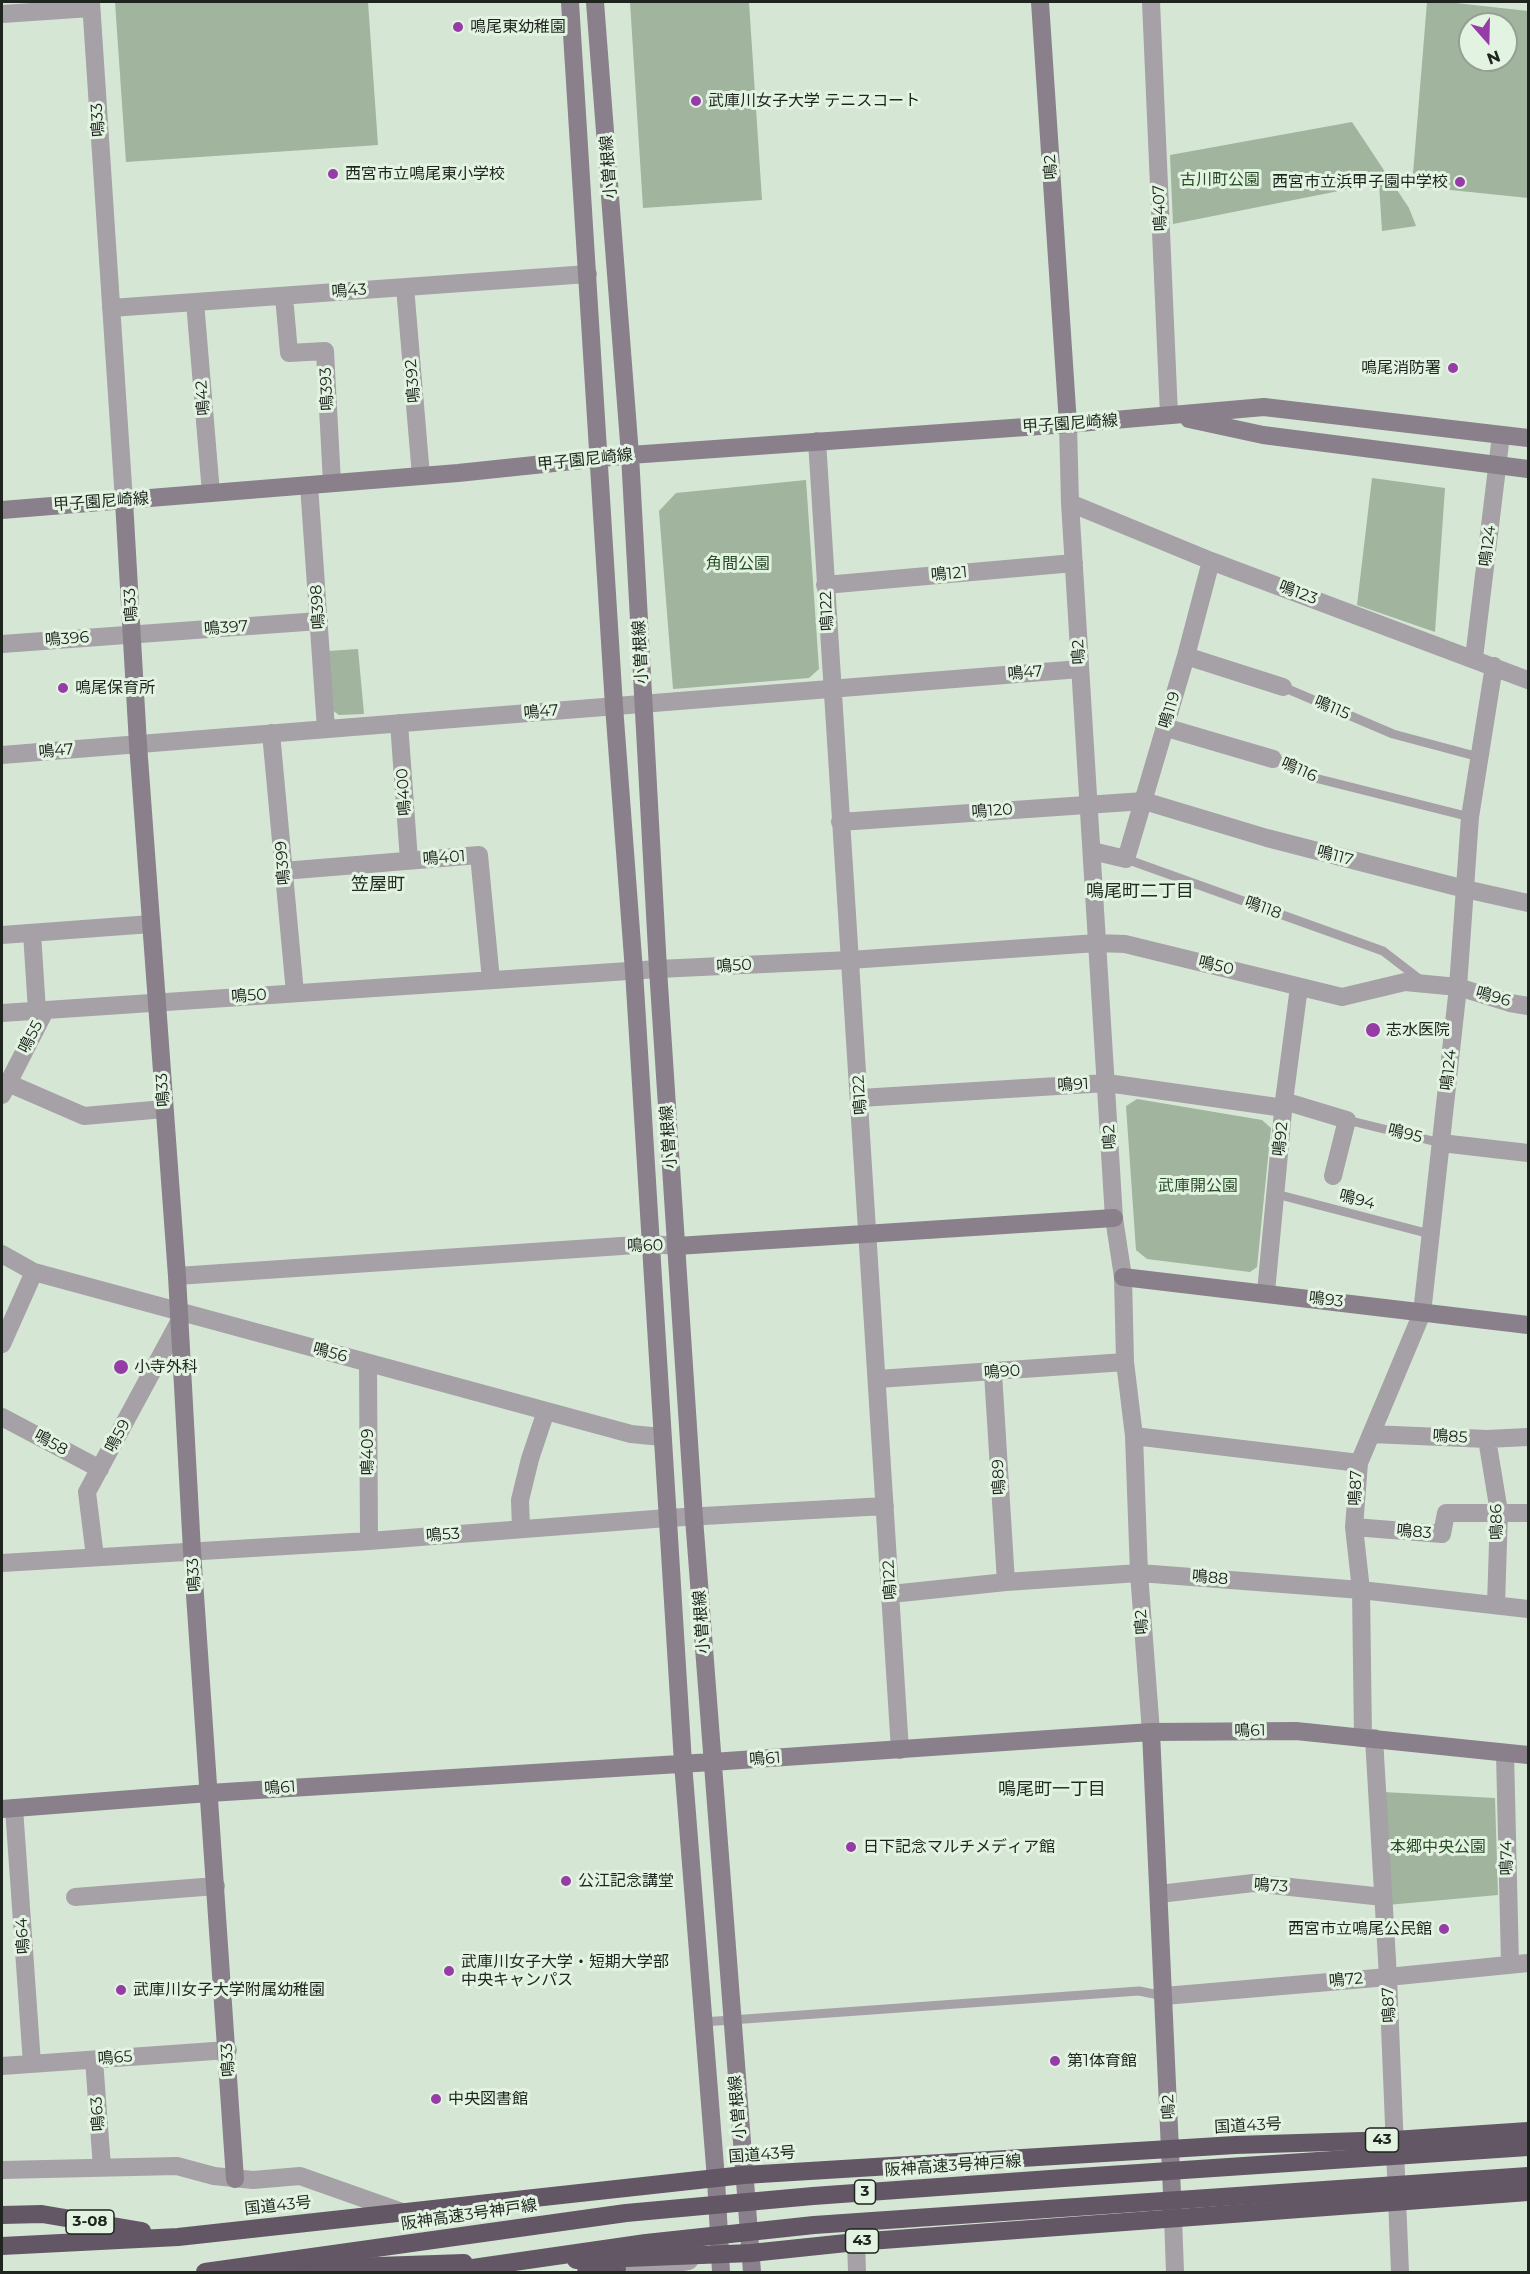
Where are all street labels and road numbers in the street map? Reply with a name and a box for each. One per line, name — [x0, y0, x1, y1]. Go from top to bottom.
street label: 鳴33 — [87, 102, 109, 138]
street label: 小曽根線 — [597, 134, 621, 200]
street label: 鳴2 — [1041, 154, 1061, 180]
street label: 鳴407 — [1149, 184, 1171, 232]
street label: 鳴43 — [331, 280, 367, 302]
street label: 鳴392 — [402, 358, 424, 404]
street label: 鳴393 — [316, 367, 338, 411]
street label: 鳴42 — [192, 379, 214, 417]
street label: 甲子園尼崎線 — [1021, 411, 1119, 437]
street label: 甲子園尼崎線 — [536, 445, 634, 475]
street label: 甲子園尼崎線 — [52, 489, 150, 515]
street label: 鳴124 — [1476, 524, 1500, 568]
street label: 鳴121 — [930, 563, 968, 585]
street label: 鳴123 — [1276, 577, 1320, 609]
street label: 鳴398 — [307, 584, 329, 630]
street label: 鳴33 — [120, 587, 142, 623]
street label: 鳴122 — [816, 591, 838, 631]
street label: 鳴397 — [203, 617, 249, 639]
street label: 小曽根線 — [630, 620, 652, 684]
street label: 鳴396 — [44, 628, 90, 650]
street label: 鳴2 — [1069, 639, 1089, 665]
street label: 鳴47 — [1007, 662, 1043, 684]
street label: 鳴119 — [1155, 689, 1185, 731]
street label: 鳴115 — [1311, 692, 1353, 724]
street label: 鳴47 — [523, 701, 559, 723]
street label: 鳴47 — [38, 740, 74, 762]
street label: 鳴116 — [1278, 754, 1320, 786]
street label: 鳴400 — [393, 768, 415, 816]
street label: 鳴120 — [971, 800, 1013, 822]
street label: 鳴399 — [271, 840, 295, 886]
street label: 鳴117 — [1315, 842, 1355, 870]
street label: 鳴401 — [422, 847, 466, 869]
street label: 鳴118 — [1242, 893, 1284, 923]
street label: 鳴50 — [1196, 952, 1236, 980]
street label: 鳴50 — [716, 955, 752, 977]
street label: 鳴96 — [1473, 983, 1513, 1011]
street label: 鳴50 — [231, 985, 267, 1007]
street label: 鳴55 — [15, 1017, 47, 1057]
street label: 鳴124 — [1437, 1049, 1461, 1091]
street label: 鳴33 — [152, 1072, 174, 1108]
street label: 鳴122 — [849, 1074, 871, 1116]
street label: 鳴91 — [1057, 1075, 1089, 1095]
street label: 小曽根線 — [657, 1104, 681, 1170]
street label: 鳴95 — [1386, 1120, 1424, 1148]
street label: 鳴92 — [1270, 1121, 1292, 1157]
street label: 鳴2 — [1100, 1124, 1120, 1150]
street label: 鳴94 — [1337, 1186, 1377, 1214]
street label: 鳴60 — [627, 1236, 663, 1256]
street label: 鳴93 — [1308, 1288, 1344, 1312]
street label: 鳴56 — [311, 1339, 349, 1367]
street label: 鳴90 — [983, 1361, 1021, 1383]
street label: 鳴59 — [101, 1416, 135, 1456]
street label: 鳴58 — [31, 1426, 71, 1460]
street label: 鳴85 — [1432, 1426, 1468, 1448]
street label: 鳴409 — [358, 1429, 378, 1475]
street label: 鳴89 — [988, 1459, 1010, 1495]
street label: 鳴87 — [1346, 1470, 1366, 1506]
street label: 鳴86 — [1487, 1504, 1507, 1540]
street label: 鳴83 — [1396, 1521, 1432, 1543]
street label: 鳴53 — [425, 1524, 461, 1546]
street label: 鳴33 — [183, 1557, 205, 1593]
street label: 鳴122 — [879, 1559, 901, 1601]
street label: 鳴88 — [1191, 1567, 1229, 1589]
street label: 小曽根線 — [690, 1589, 714, 1655]
street label: 鳴2 — [1132, 1609, 1152, 1635]
street label: 鳴61 — [1234, 1721, 1266, 1741]
street label: 鳴61 — [749, 1748, 781, 1770]
street label: 鳴61 — [264, 1777, 296, 1799]
street label: 鳴74 — [1497, 1840, 1517, 1876]
street label: 鳴73 — [1253, 1875, 1289, 1897]
street label: 鳴64 — [12, 1917, 34, 1955]
street label: 鳴72 — [1328, 1969, 1364, 1991]
street label: 鳴87 — [1378, 1987, 1400, 2023]
street label: 鳴33 — [217, 2042, 239, 2078]
street label: 鳴65 — [97, 2047, 133, 2069]
street label: 小曽根線 — [726, 2074, 750, 2140]
street label: 鳴2 — [1159, 2094, 1179, 2120]
street label: 鳴63 — [87, 2096, 109, 2132]
street label: 国道43号 — [1214, 2115, 1282, 2137]
road number: 43 — [1366, 2128, 1398, 2152]
street label: 国道43号 — [728, 2143, 796, 2167]
street label: 阪神高速3号神戸線 — [884, 2152, 1022, 2180]
road number: 3 — [854, 2180, 876, 2204]
street label: 国道43号 — [244, 2193, 312, 2219]
street label: 阪神高速3号神戸線 — [400, 2196, 538, 2234]
road number: 3-08 — [66, 2210, 114, 2234]
road number: 43 — [846, 2229, 878, 2253]

